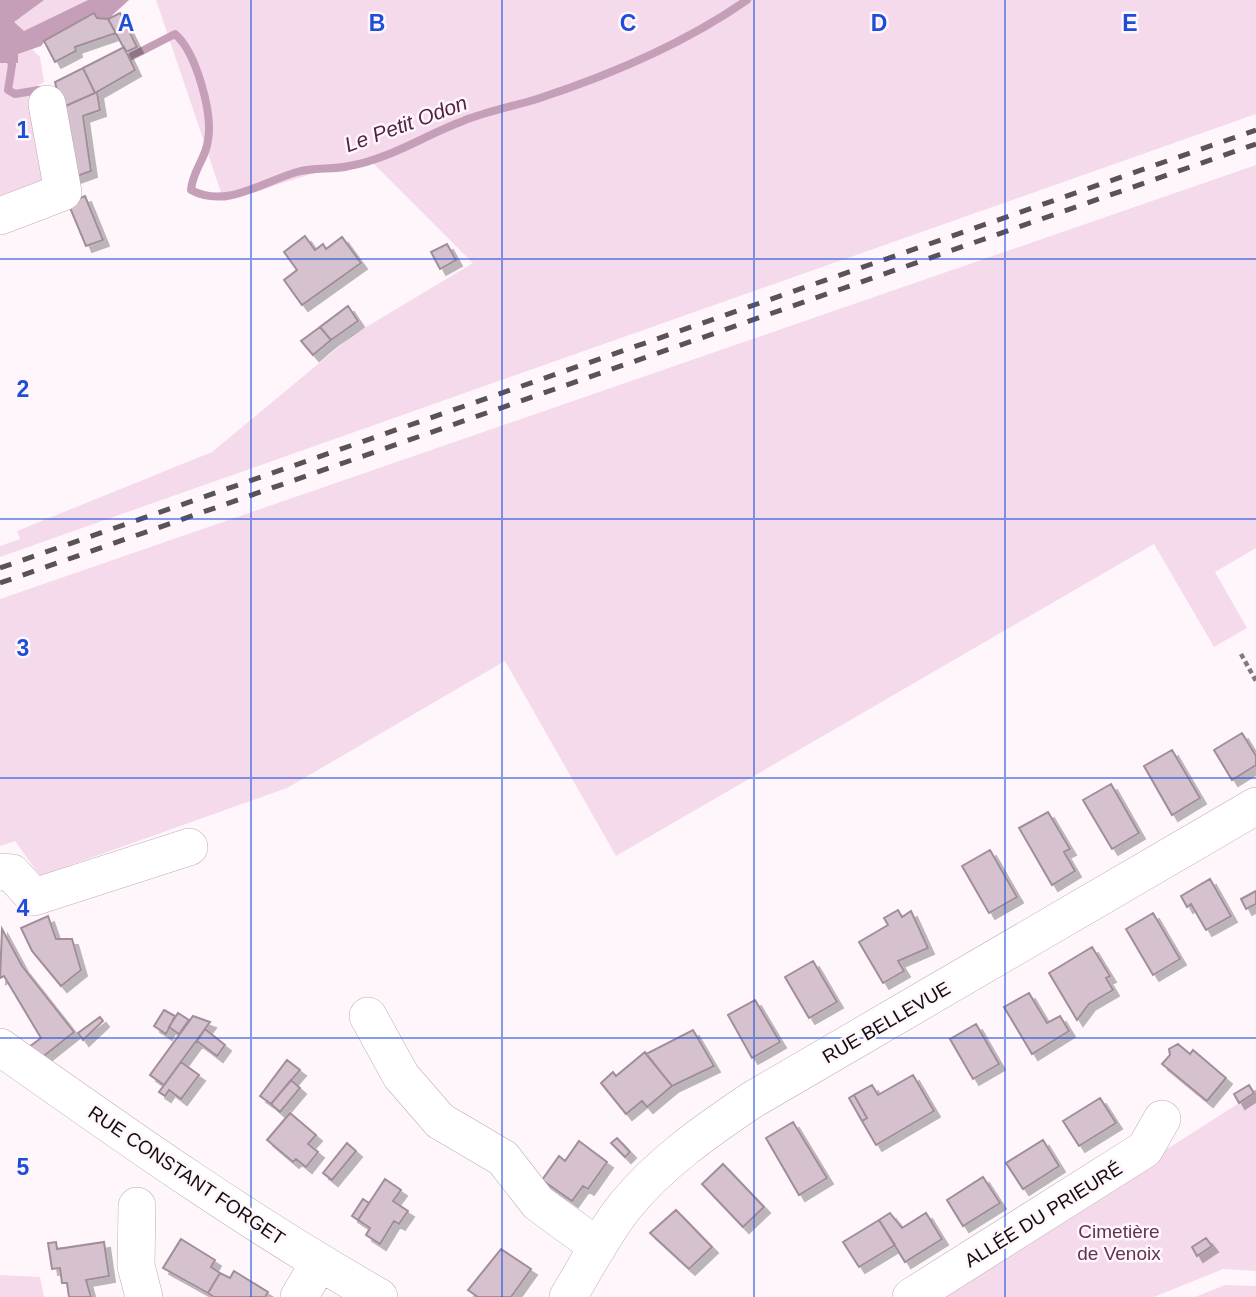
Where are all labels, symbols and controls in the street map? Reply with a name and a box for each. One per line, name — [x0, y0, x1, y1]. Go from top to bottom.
text: A — [118, 10, 134, 36]
text: B — [369, 10, 385, 36]
text: C — [620, 10, 636, 36]
text: D — [871, 10, 887, 36]
text: E — [1122, 10, 1138, 36]
water label: Le Petit Odon — [342, 91, 470, 156]
text: 1 — [17, 117, 30, 143]
text: 2 — [17, 376, 29, 402]
text: 3 — [17, 635, 29, 661]
text: 4 — [17, 895, 30, 921]
street label: RUE BELLEVUE — [819, 977, 954, 1067]
street label: RUE CONSTANT FORGET — [84, 1102, 289, 1249]
text: 5 — [17, 1154, 30, 1180]
street label: ALLÉE DU PRIEURÉ — [961, 1157, 1126, 1271]
park label: Cimetière de Venoix — [1077, 1221, 1161, 1264]

